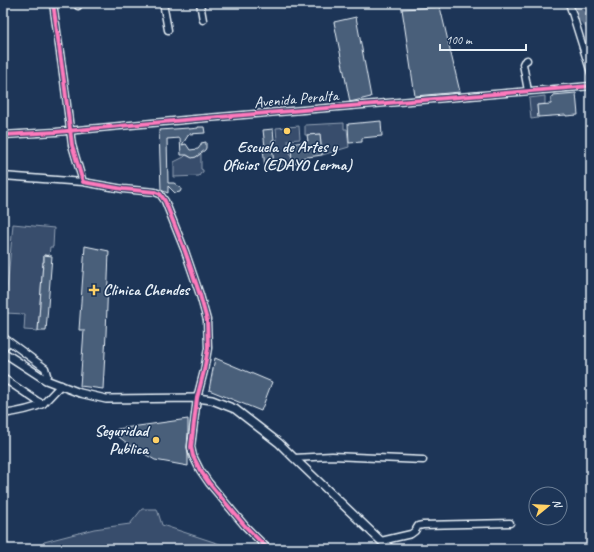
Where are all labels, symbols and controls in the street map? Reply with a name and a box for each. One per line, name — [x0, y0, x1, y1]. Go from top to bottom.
scale bar — [440, 26, 526, 52]
text: 100 m — [446, 32, 473, 48]
street label: Avenida Peralta — [253, 85, 340, 113]
marker: Escuela de Artes y Oficios (EDAYO Lerma) — [282, 126, 292, 136]
place label: Escuela de Artes y Oficios (EDAYO Lerma) — [222, 137, 353, 175]
place label: Clinica Chendes — [103, 280, 191, 300]
marker: Clinica Chendes — [88, 284, 100, 296]
place label: Seguridad Publica — [94, 421, 151, 459]
marker: Seguridad Publica — [151, 435, 161, 445]
north arrow — [528, 486, 568, 526]
text: N — [550, 498, 566, 510]

